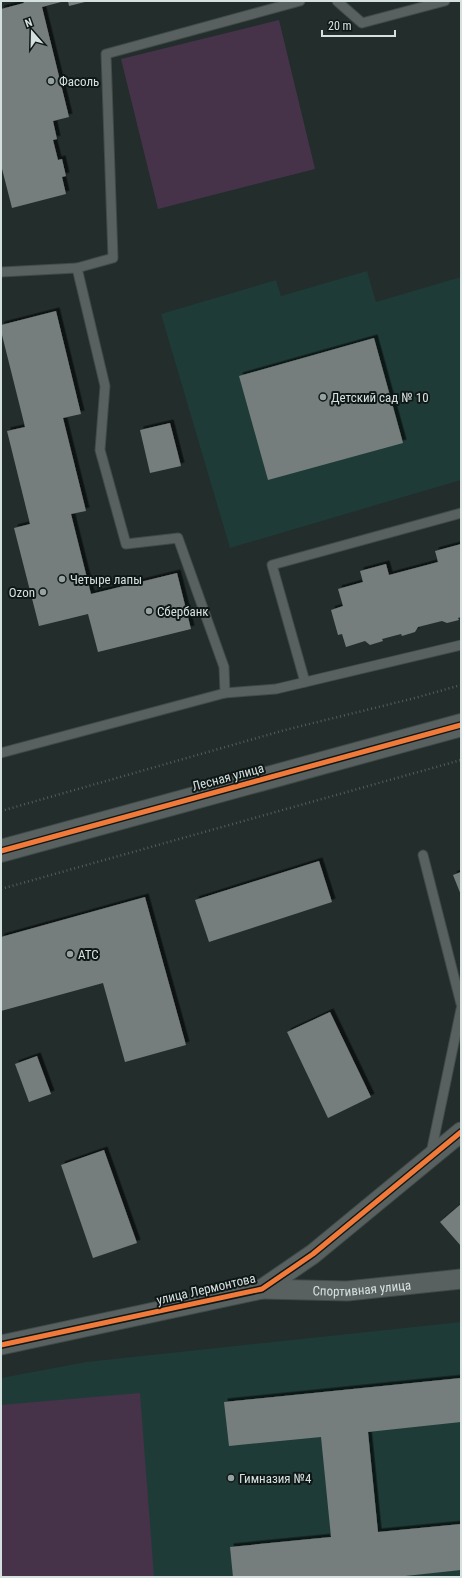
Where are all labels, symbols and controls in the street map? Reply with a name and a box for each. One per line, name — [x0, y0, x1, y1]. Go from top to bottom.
north arrow — [12, 12, 52, 52]
scale bar — [322, 12, 395, 38]
text: N — [23, 16, 34, 30]
text: 20 m — [328, 19, 352, 33]
place label: Фасоль — [59, 74, 99, 89]
marker: Фасоль — [46, 76, 56, 86]
place label: Детский сад № 10 — [331, 390, 429, 405]
marker: Детский сад № 10 — [318, 392, 328, 402]
place label: Четыре лапы — [70, 572, 142, 587]
marker: Четыре лапы — [57, 574, 67, 584]
place label: Ozon — [9, 585, 35, 600]
marker: Ozon — [38, 587, 48, 597]
place label: Сбербанк — [157, 604, 209, 619]
marker: Сбербанк — [144, 606, 154, 616]
street label: Лесная улица — [190, 760, 266, 794]
place label: АТС — [78, 947, 99, 962]
marker: АТС — [65, 949, 75, 959]
street label: улица Лермонтова — [155, 1270, 257, 1308]
street label: Спортивная улица — [312, 1277, 412, 1299]
place label: Гимназия №4 — [239, 1471, 312, 1486]
marker: Гимназия №4 — [226, 1473, 236, 1483]

